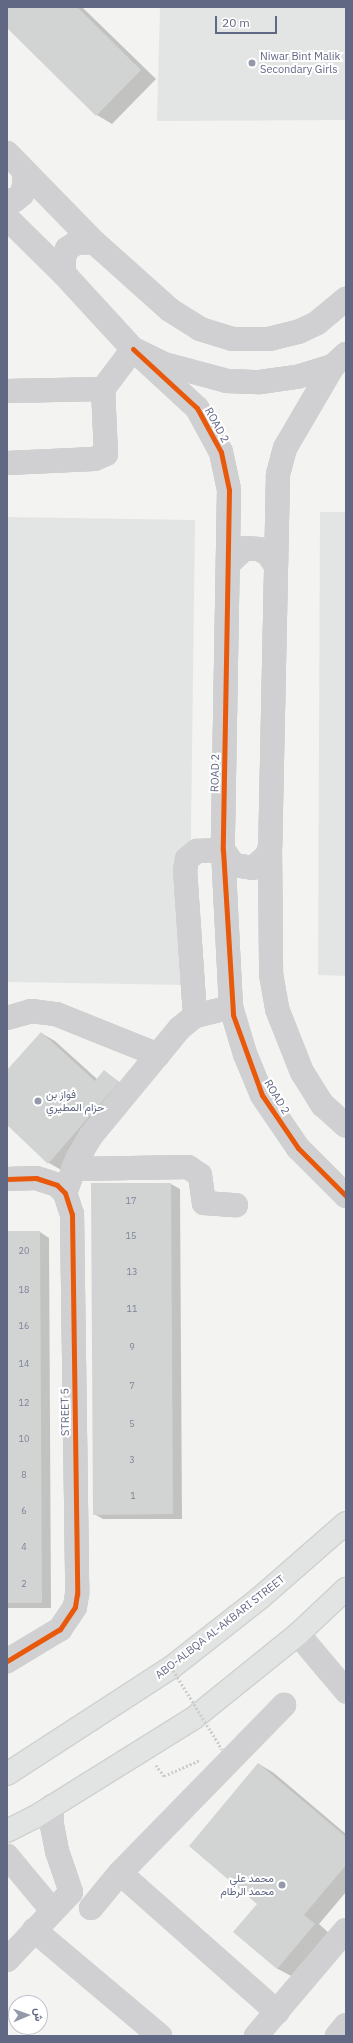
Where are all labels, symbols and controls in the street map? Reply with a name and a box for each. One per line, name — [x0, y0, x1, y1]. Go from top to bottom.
scale bar — [217, 8, 279, 34]
text: 20 m — [222, 15, 250, 30]
place label: Niwar Bint Malik Secondary Girls — [260, 50, 340, 76]
marker: Niwar Bint Malik Secondary Girls — [247, 58, 257, 68]
street label: ROAD 2 — [202, 405, 232, 445]
street label: ROAD 2 — [208, 754, 222, 792]
street label: ROAD 2 — [262, 1077, 292, 1117]
place label: فواز بن حزام المطيري — [46, 1088, 104, 1114]
marker: فواز بن حزام المطيري — [33, 1096, 43, 1106]
house number: 17 — [126, 1196, 136, 1206]
house number: 15 — [126, 1231, 136, 1241]
house number: 20 — [19, 1246, 29, 1256]
house number: 13 — [127, 1267, 137, 1277]
house number: 18 — [19, 1285, 29, 1295]
house number: 11 — [127, 1304, 137, 1314]
house number: 16 — [19, 1321, 29, 1331]
house number: 9 — [129, 1342, 135, 1352]
house number: 14 — [19, 1359, 29, 1369]
house number: 7 — [129, 1381, 135, 1391]
street label: STREET 5 — [58, 1388, 72, 1436]
house number: 12 — [19, 1398, 29, 1408]
house number: 5 — [129, 1419, 135, 1429]
house number: 10 — [19, 1434, 29, 1444]
house number: 3 — [129, 1455, 135, 1465]
house number: 8 — [21, 1470, 27, 1480]
house number: 1 — [130, 1491, 136, 1501]
house number: 6 — [21, 1506, 27, 1516]
house number: 4 — [21, 1542, 27, 1552]
street label: ABO-ALBQA AL-AKBARI STREET — [153, 1572, 287, 1682]
house number: 2 — [21, 1579, 27, 1589]
place label: محمد علي محمد الرطام — [220, 1872, 274, 1898]
marker: محمد علي محمد الرطام — [277, 1880, 287, 1890]
north arrow — [8, 1995, 48, 2035]
text: ش — [32, 2008, 46, 2021]

